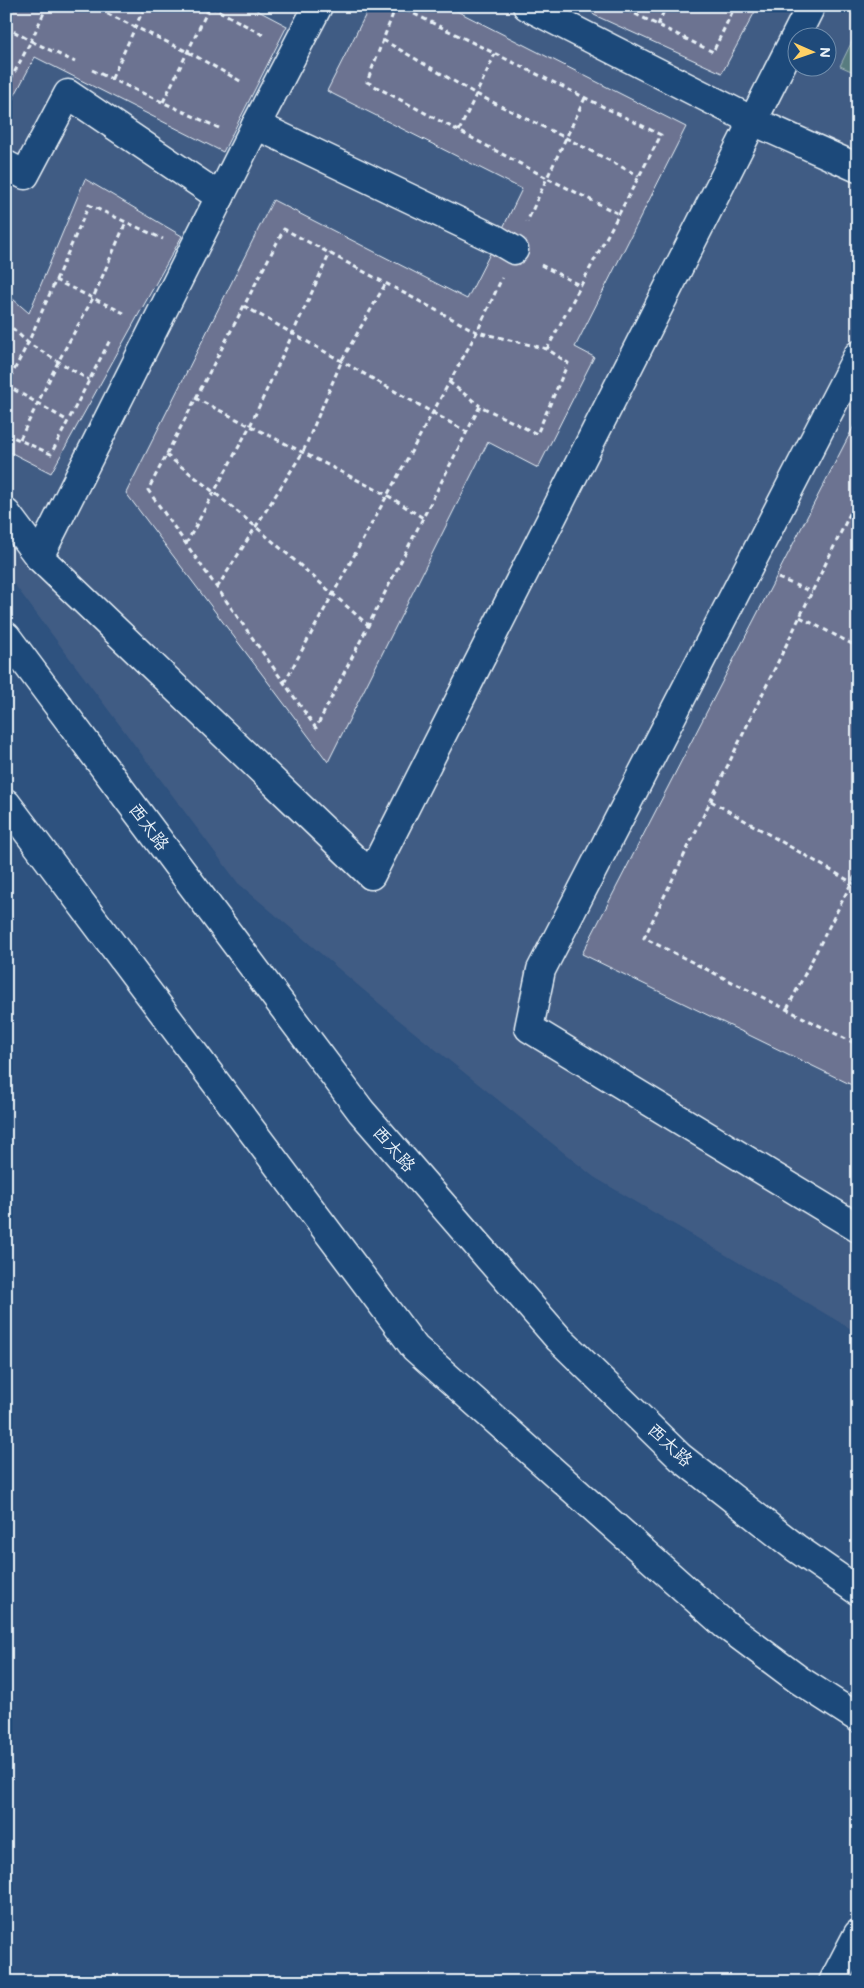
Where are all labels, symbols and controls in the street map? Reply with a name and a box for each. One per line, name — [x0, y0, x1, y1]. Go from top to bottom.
north arrow — [786, 28, 836, 78]
text: N — [816, 47, 835, 58]
street label: 西太路 — [124, 798, 176, 855]
street label: 西太路 — [368, 1120, 422, 1177]
street label: 西太路 — [643, 1417, 699, 1471]

